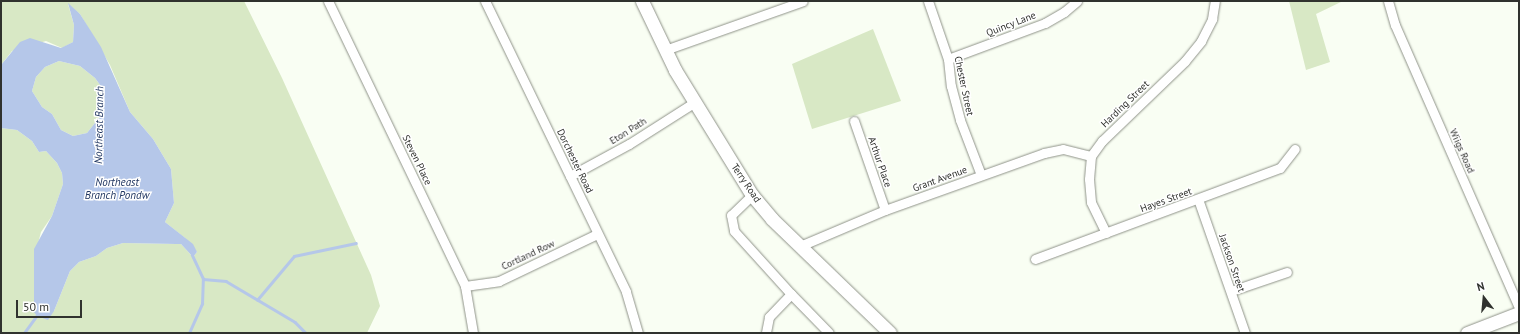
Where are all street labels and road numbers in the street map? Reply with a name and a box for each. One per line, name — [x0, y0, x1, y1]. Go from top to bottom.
street label: Quincy Lane — [984, 9, 1038, 39]
street label: Chester Street — [952, 55, 976, 117]
street label: Harding Street — [1098, 78, 1152, 130]
street label: Eton Path — [607, 115, 649, 147]
street label: Dorchester Road — [554, 127, 596, 195]
street label: Wiigs Road — [1447, 127, 1477, 175]
street label: Steven Place — [400, 133, 434, 187]
street label: Arthur Place — [866, 135, 894, 189]
street label: Terry Road — [729, 161, 763, 205]
street label: Grant Avenue — [911, 164, 969, 194]
street label: Hayes Street — [1139, 185, 1193, 215]
street label: Jackson Street — [1216, 232, 1248, 294]
street label: Cortland Row — [500, 237, 556, 273]

